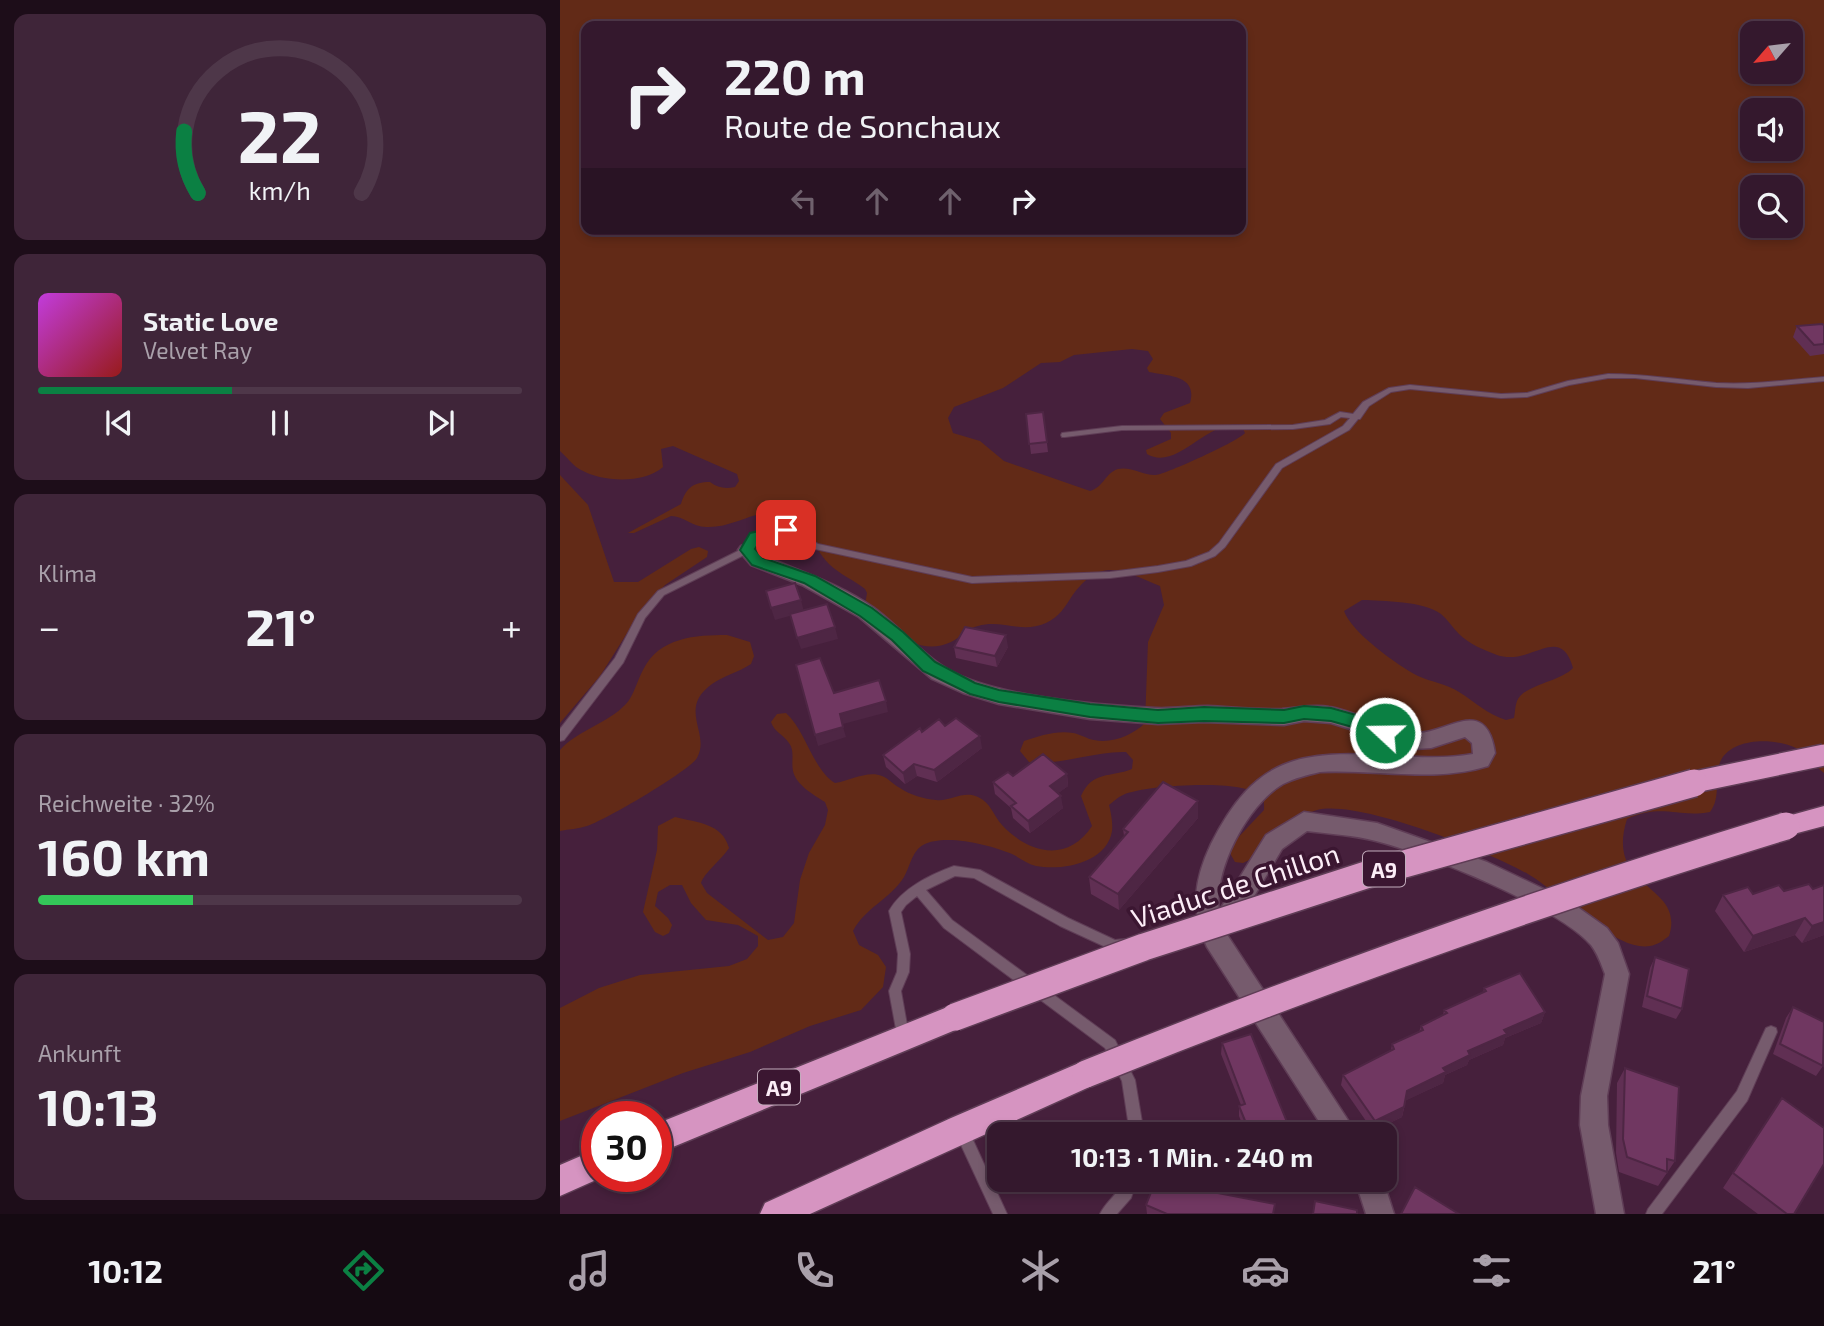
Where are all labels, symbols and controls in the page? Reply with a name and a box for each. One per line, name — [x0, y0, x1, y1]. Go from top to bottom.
north arrow — [1740, 21, 1802, 84]
map controls — [1740, 21, 1803, 238]
text: 220 m — [724, 46, 866, 105]
icon: right — [609, 49, 700, 140]
text: 22 — [238, 90, 322, 178]
button: sound — [1740, 98, 1803, 161]
text: Route de Sonchaux — [724, 106, 1001, 144]
text: km/h — [249, 175, 311, 205]
button: search — [1740, 175, 1803, 238]
icon: left — [785, 182, 823, 220]
icon: ahead — [858, 182, 896, 220]
icon: ahead — [931, 182, 969, 220]
icon: right — [1004, 182, 1042, 220]
text: Static Love — [143, 305, 279, 336]
text: Velvet Ray — [143, 336, 252, 364]
icon: previous — [100, 404, 138, 442]
icon: pause — [261, 404, 299, 442]
icon: next — [422, 404, 460, 442]
pin — [756, 500, 816, 560]
icon: arrive — [767, 511, 805, 549]
text: Klima — [38, 559, 97, 587]
text: 21° — [245, 594, 316, 656]
text: − — [38, 603, 60, 649]
text: + — [501, 603, 522, 649]
position arrow — [1348, 696, 1422, 770]
text: Reichweite · 32% — [38, 789, 215, 817]
text: 160 km — [38, 824, 210, 886]
street label: Viaduc de Chillon — [1127, 835, 1343, 935]
road number: A9 — [1363, 852, 1405, 886]
text: Ankunft — [38, 1039, 121, 1067]
road number: A9 — [758, 1070, 800, 1104]
text: 10:13 — [38, 1074, 159, 1136]
speed limit sign: 30 — [581, 1101, 672, 1192]
text: 10:13 · 1 Min. · 240 m — [1071, 1141, 1313, 1172]
icon: directions — [339, 1246, 388, 1295]
icon: music — [565, 1246, 614, 1295]
icon: phone — [790, 1246, 839, 1295]
icon: climate — [1016, 1246, 1065, 1295]
icon: car — [1241, 1246, 1290, 1295]
icon: filters — [1467, 1246, 1516, 1295]
text: 10:12 — [88, 1251, 163, 1289]
text: 21° — [1692, 1251, 1736, 1289]

